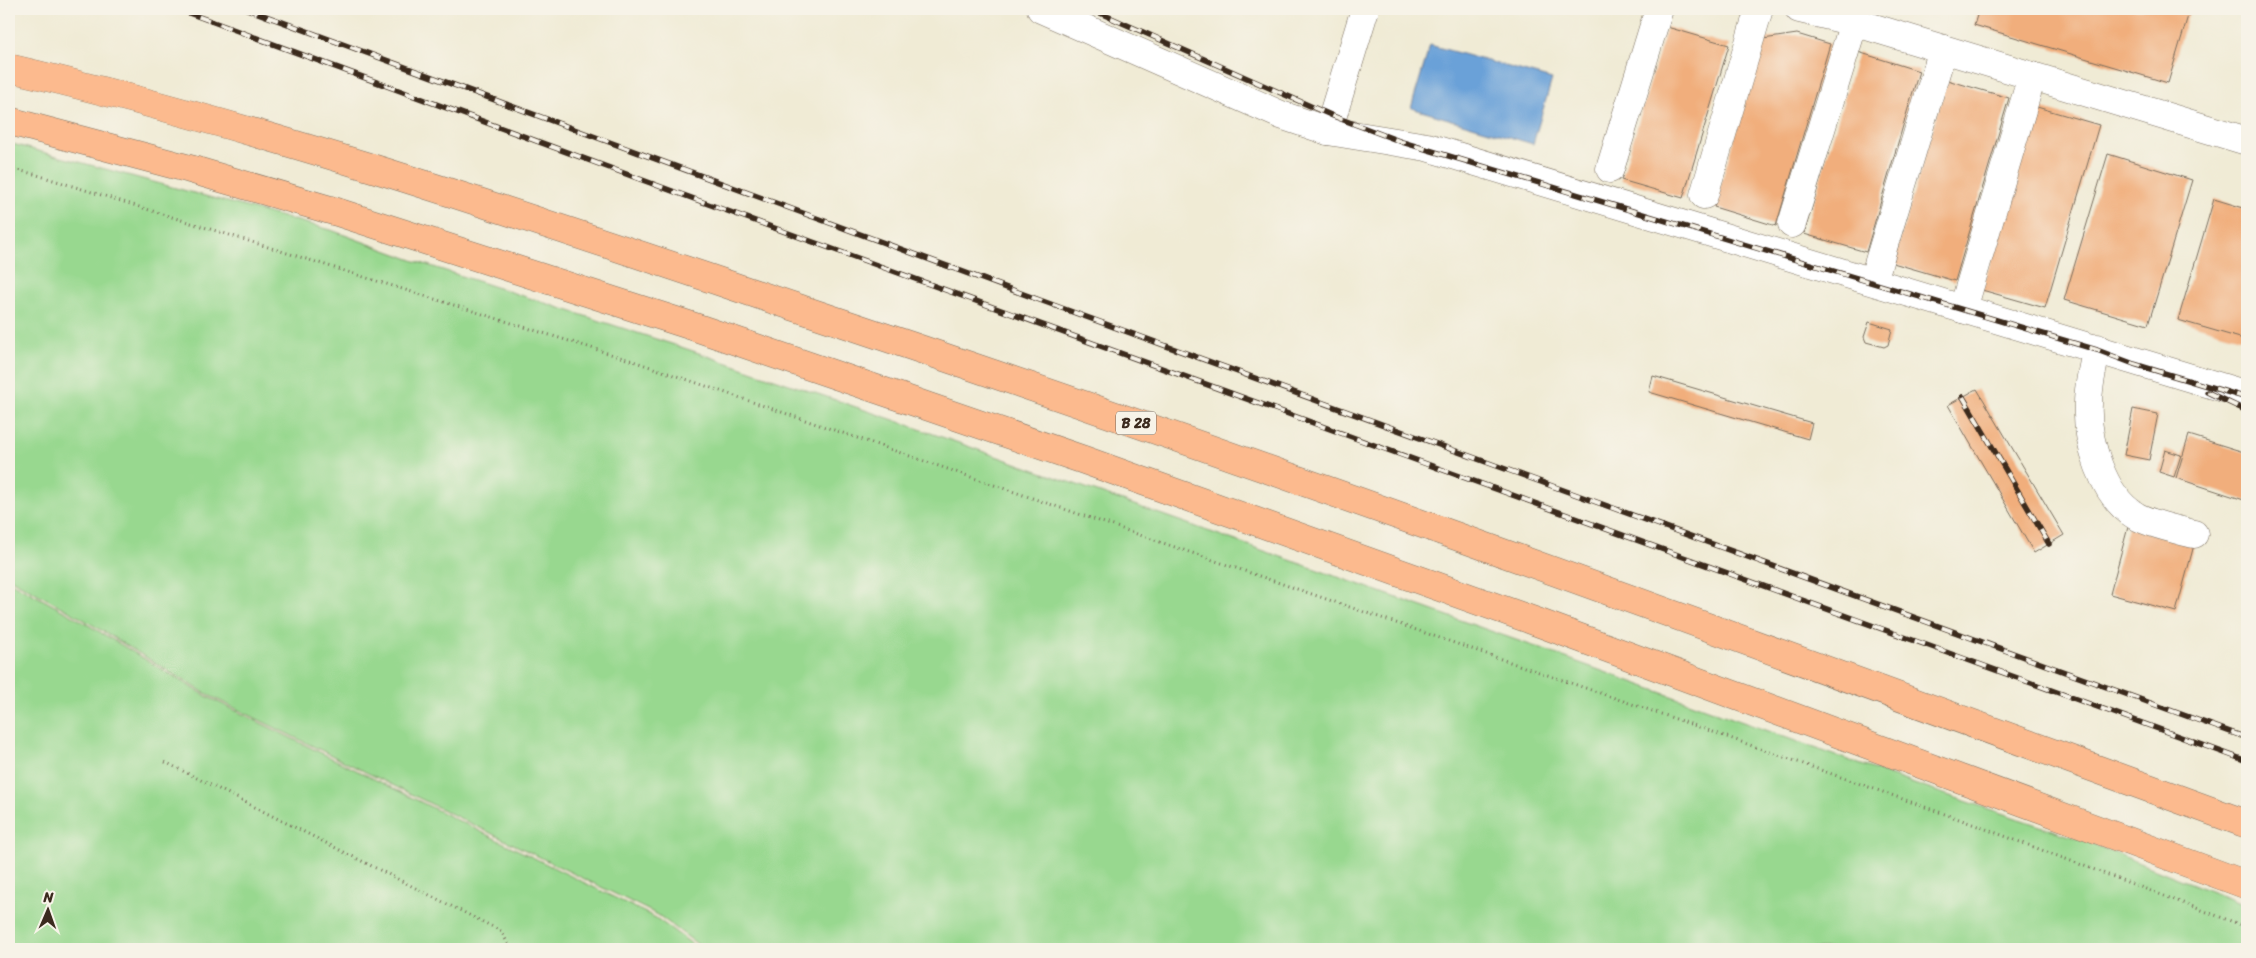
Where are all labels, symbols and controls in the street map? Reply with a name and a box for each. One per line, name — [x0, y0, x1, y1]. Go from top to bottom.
road number: B 28 — [1116, 412, 1156, 434]
text: N — [42, 885, 54, 910]
north arrow — [22, 886, 72, 936]

